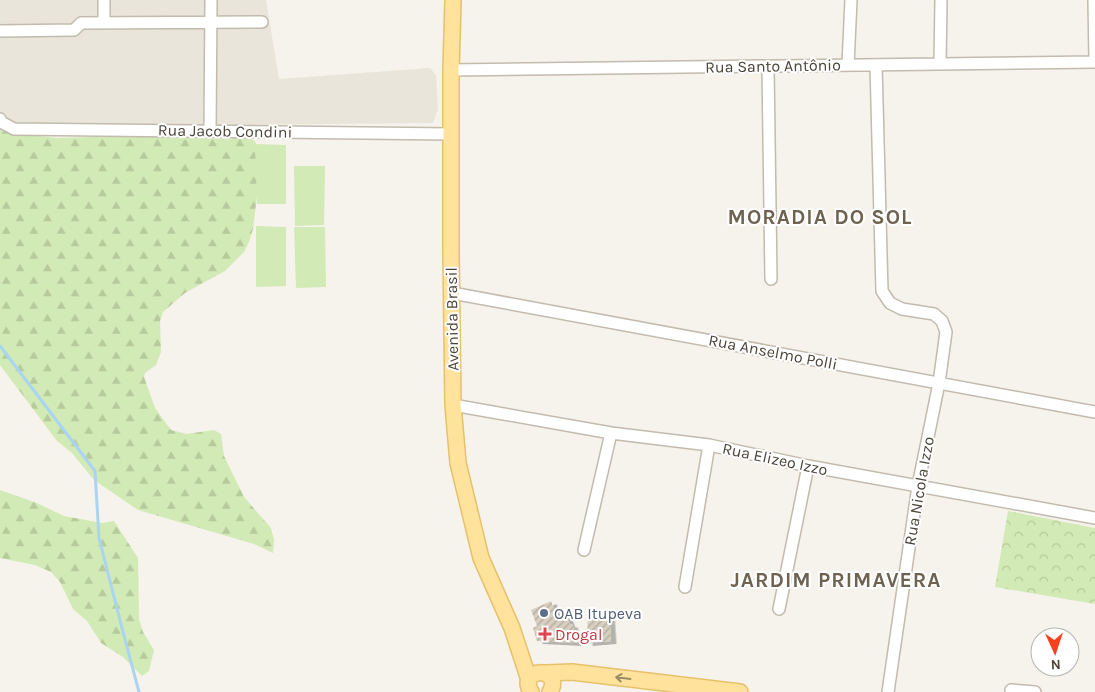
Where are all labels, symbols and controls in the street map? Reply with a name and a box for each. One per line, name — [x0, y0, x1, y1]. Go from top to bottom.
street label: Rua Santo Antônio — [705, 55, 841, 77]
street label: Rua Jacob Condini — [158, 120, 292, 142]
district label: MORADIA DO SOL — [728, 205, 912, 229]
street label: Avenida Brasil — [442, 267, 462, 371]
street label: Rua Anselmo Polli — [707, 330, 839, 374]
street label: Rua Nicola Izzo — [900, 435, 938, 547]
street label: Rua Elizeo Izzo — [721, 439, 829, 479]
district label: JARDIM PRIMAVERA — [731, 568, 942, 592]
place label: OAB Itupeva — [554, 604, 642, 623]
marker: OAB Itupeva — [538, 607, 550, 619]
place label: Drogal — [555, 625, 602, 644]
north arrow — [1030, 627, 1080, 677]
marker: Drogal — [539, 628, 551, 640]
text: N — [1050, 656, 1061, 673]
one-way arrow — [615, 673, 631, 683]

